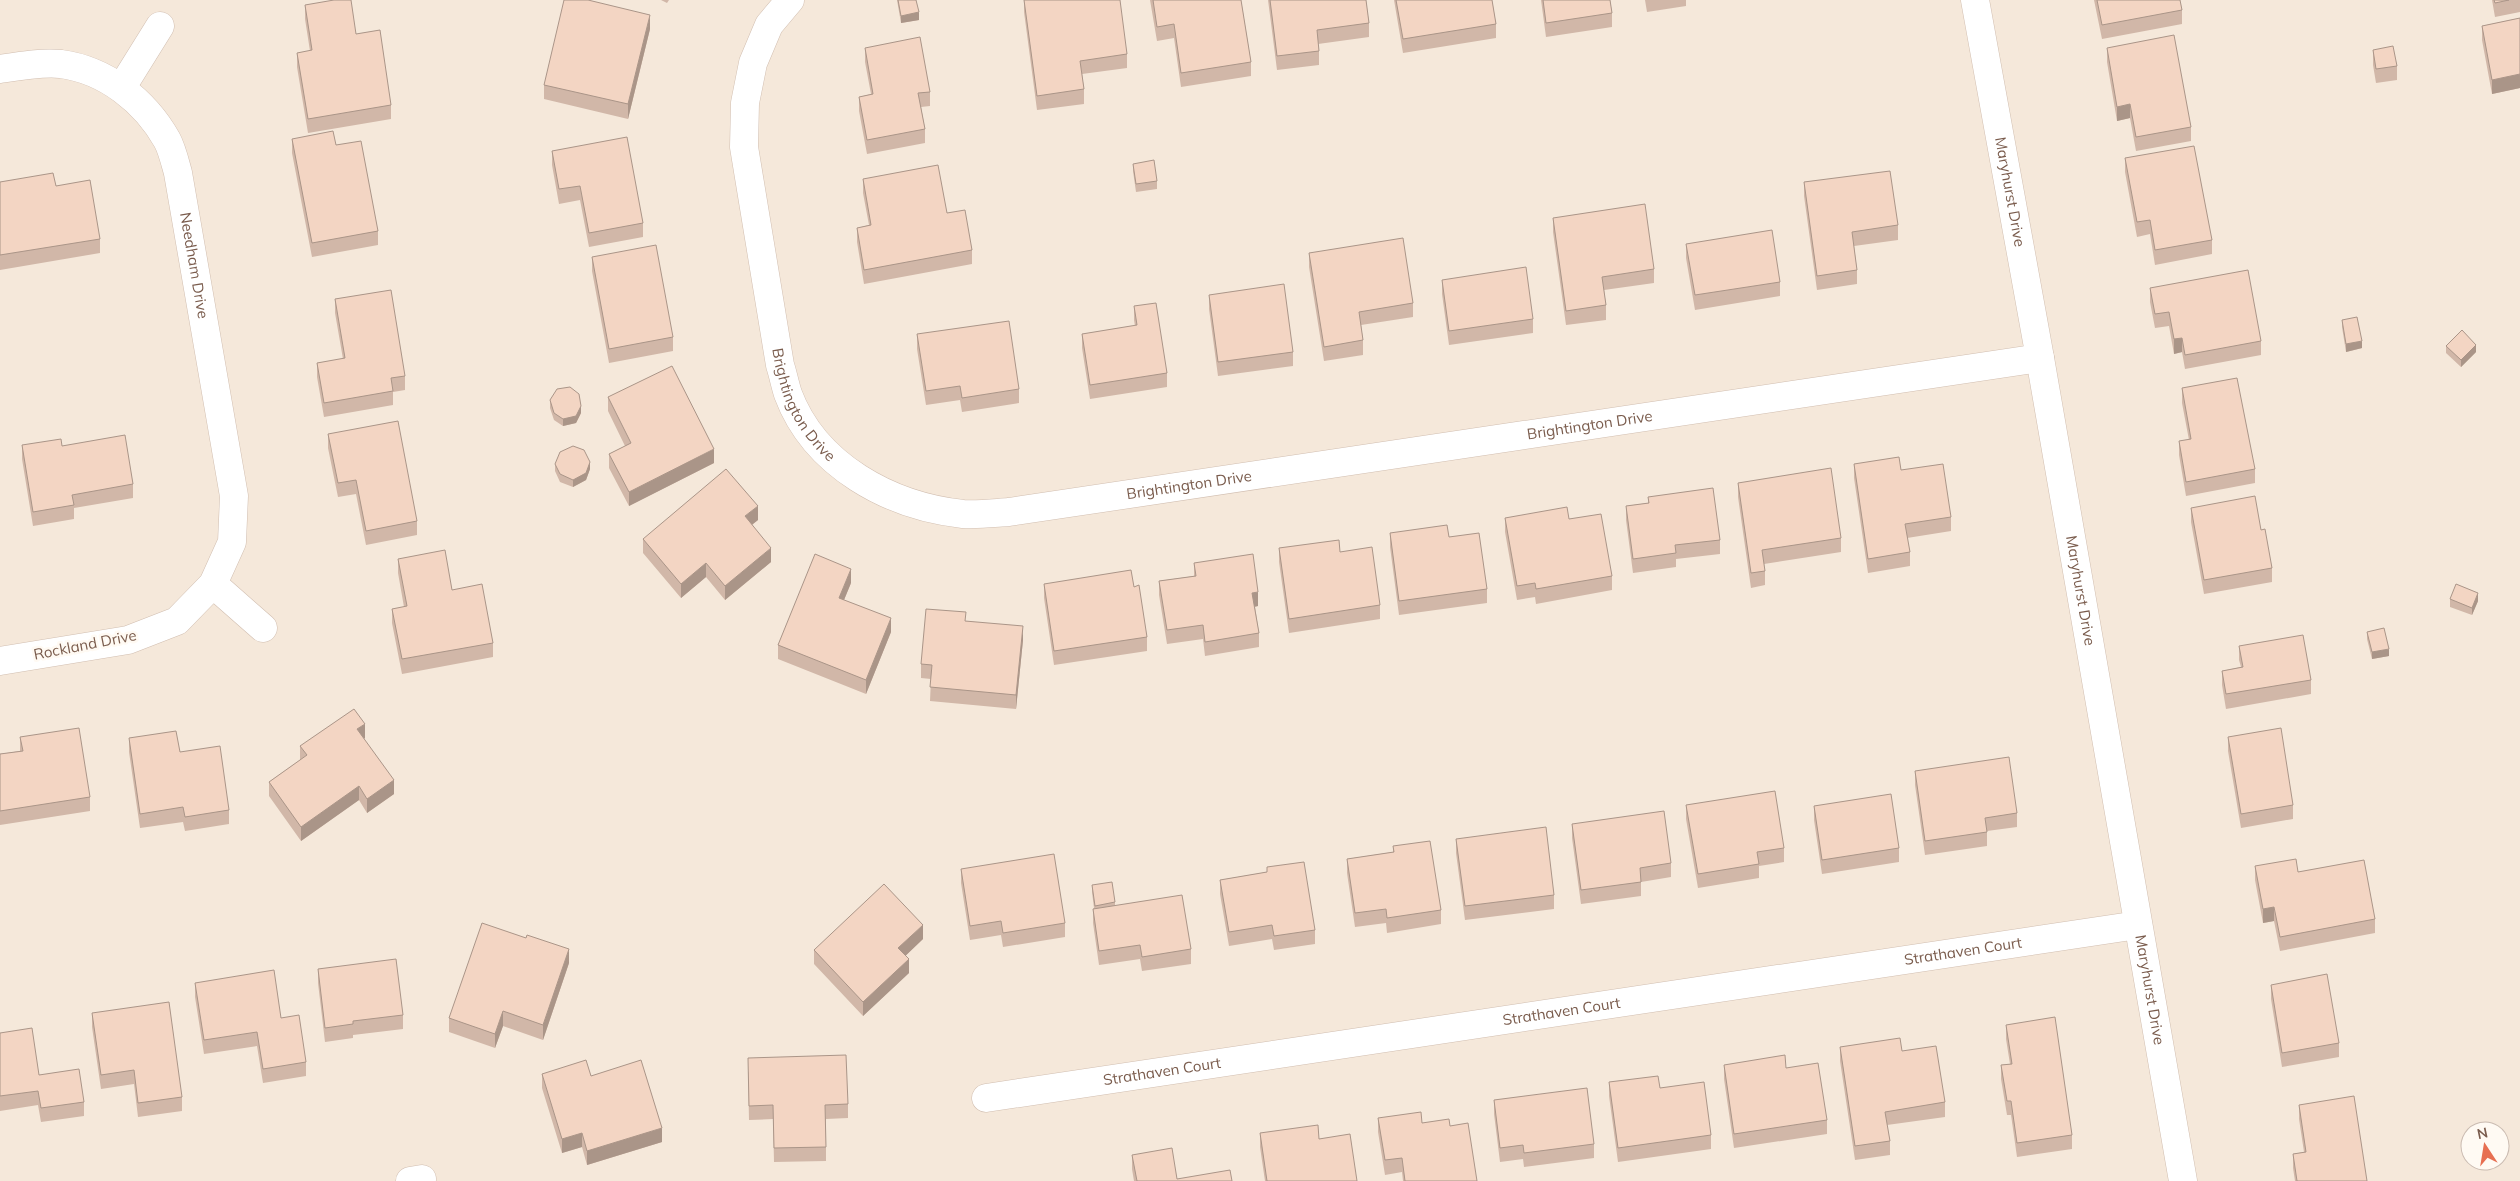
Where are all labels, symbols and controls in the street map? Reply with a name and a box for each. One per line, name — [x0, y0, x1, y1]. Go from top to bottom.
street label: Maryhurst Drive — [1991, 135, 2030, 248]
street label: Needham Drive — [176, 211, 213, 320]
street label: Brightington Drive — [768, 347, 840, 465]
street label: Brightington Drive — [1526, 406, 1654, 444]
street label: Brightington Drive — [1125, 466, 1253, 503]
street label: Maryhurst Drive — [2062, 534, 2100, 647]
street label: Rockland Drive — [32, 625, 138, 664]
street label: Strathaven Court — [1903, 933, 2023, 969]
street label: Maryhurst Drive — [2131, 933, 2169, 1046]
street label: Strathaven Court — [1501, 993, 1622, 1029]
street label: Strathaven Court — [1102, 1053, 1222, 1089]
north arrow — [2460, 1121, 2510, 1171]
text: N — [2475, 1123, 2489, 1143]

